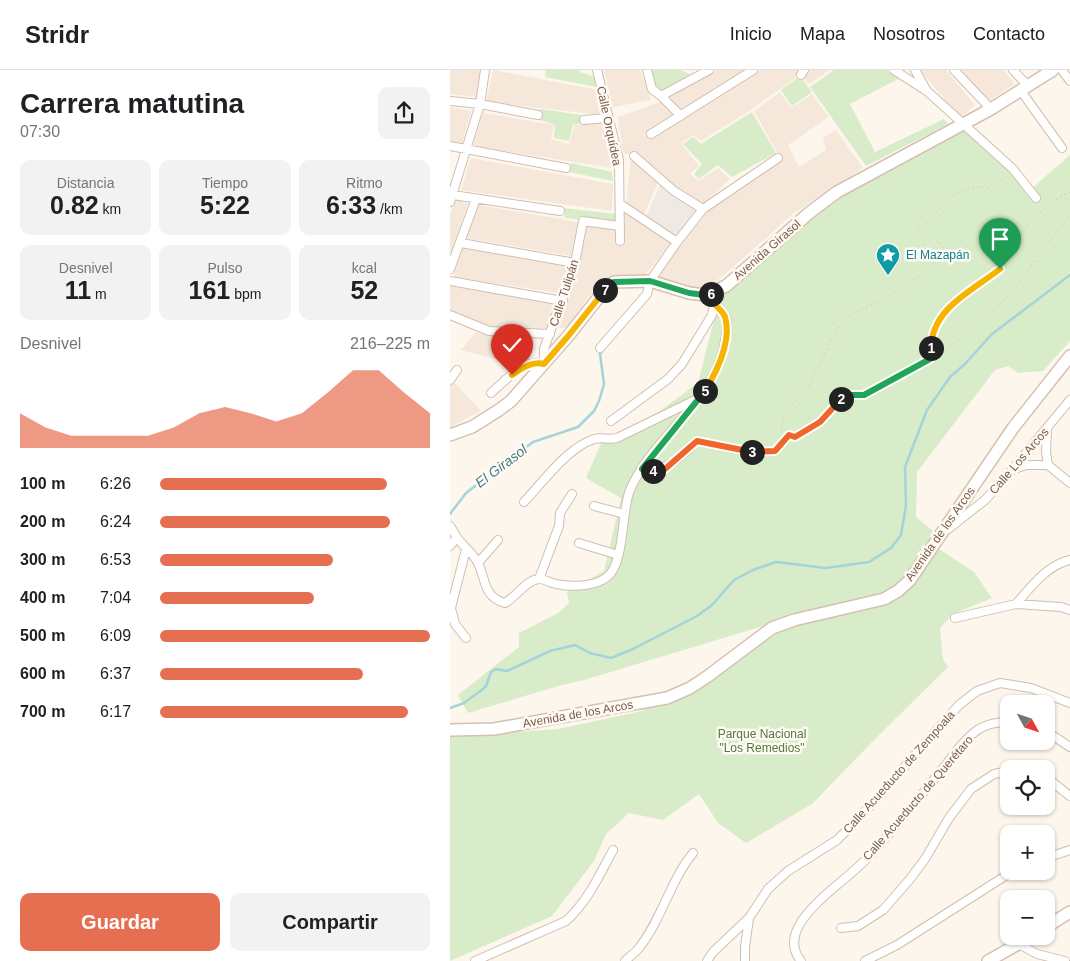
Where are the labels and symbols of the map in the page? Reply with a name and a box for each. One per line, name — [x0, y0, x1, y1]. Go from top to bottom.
street label: Calle Orquídea — [594, 85, 624, 167]
street label: Avenida Girasol — [731, 217, 803, 283]
pin — [979, 218, 1021, 269]
place icon: El Mazapán — [875, 242, 901, 276]
place label: El Mazapán — [906, 248, 969, 262]
street label: Calle Tulipán — [547, 258, 581, 328]
pin: 7 — [592, 278, 618, 302]
pin: 6 — [698, 282, 724, 306]
pin — [491, 324, 533, 375]
pin: 1 — [918, 336, 944, 360]
pin: 5 — [692, 378, 718, 404]
pin: 2 — [828, 386, 854, 412]
street label: Calle Los Arcos — [986, 425, 1052, 497]
pin: 3 — [740, 440, 764, 464]
water label: El Girasol — [472, 441, 531, 491]
pin: 4 — [640, 458, 666, 484]
street label: Avenida de los Arcos — [902, 484, 978, 584]
north arrow — [1000, 695, 1055, 750]
street label: Avenida de los Arcos — [522, 697, 634, 731]
street label: Calle Acueducto de Zempoala — [840, 708, 958, 836]
park label: Parque Nacional "Los Remedios" — [718, 727, 806, 755]
street label: Calle Acueducto de Querétaro — [860, 732, 976, 863]

